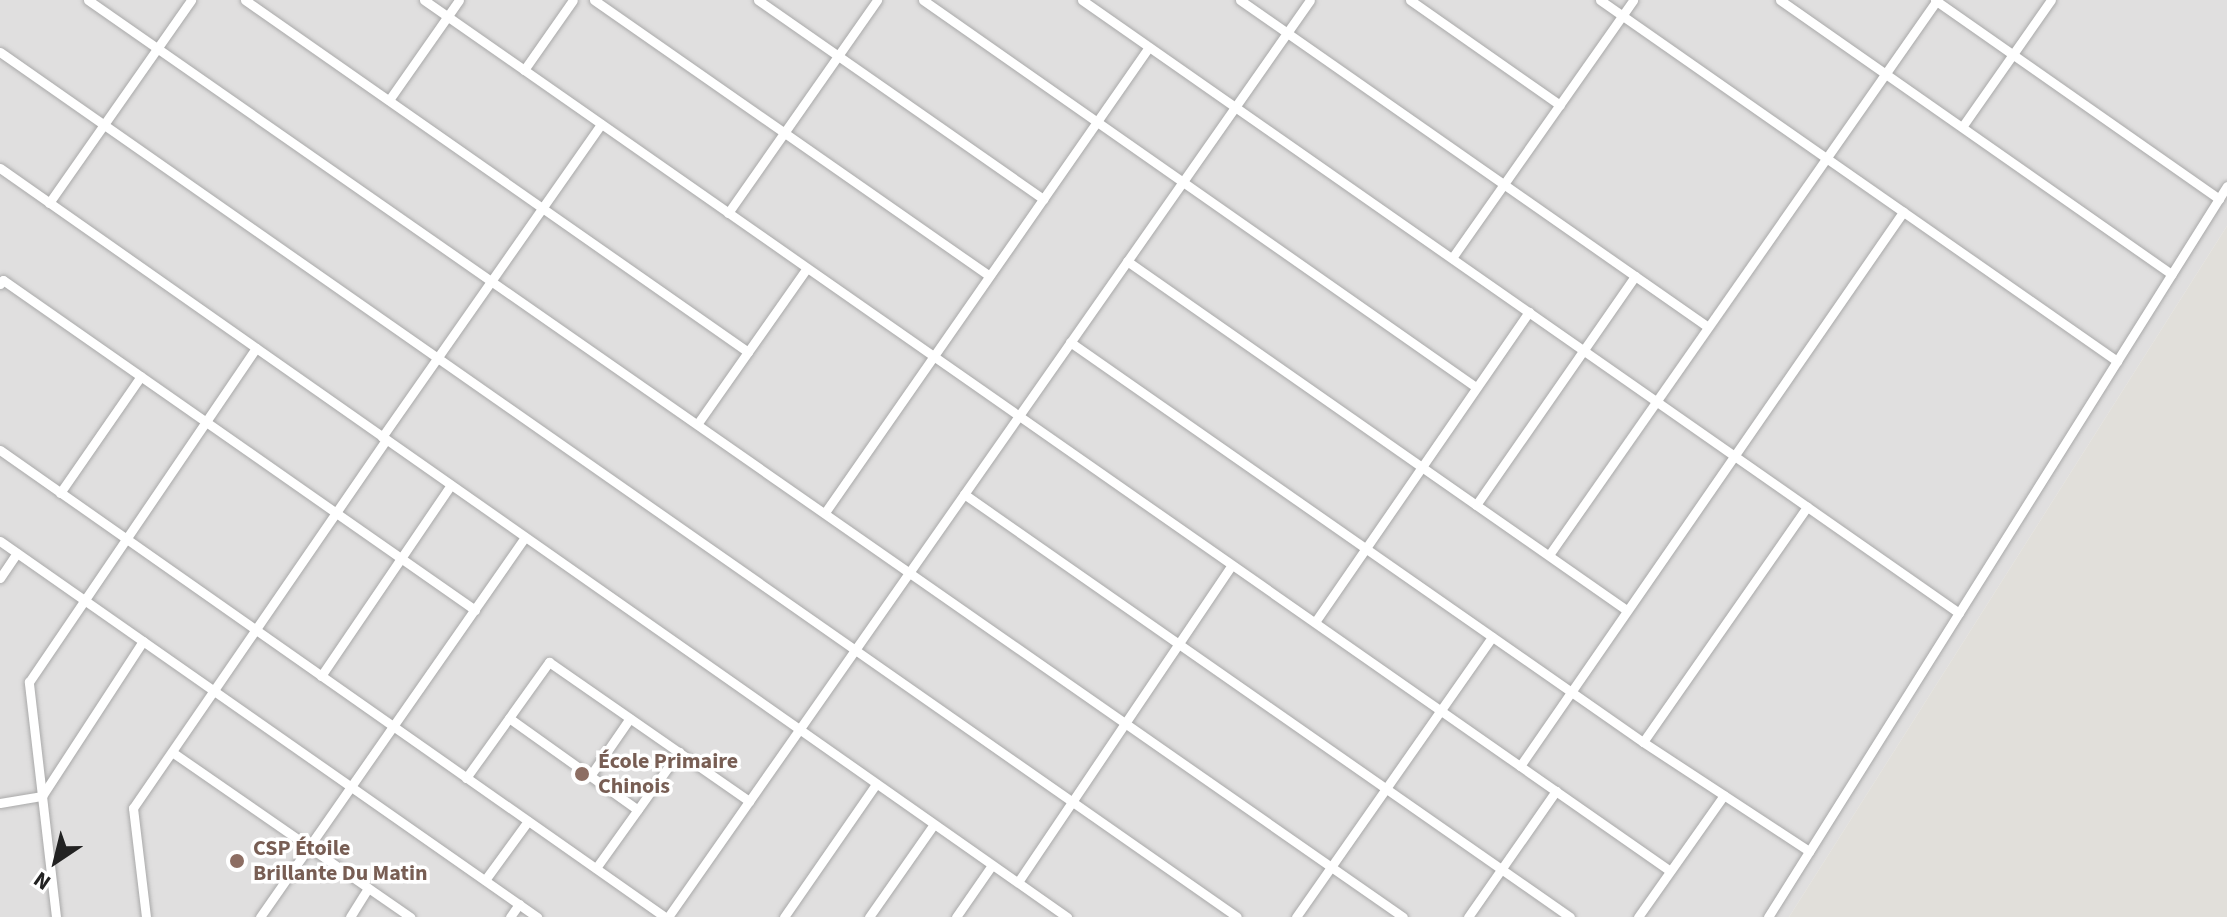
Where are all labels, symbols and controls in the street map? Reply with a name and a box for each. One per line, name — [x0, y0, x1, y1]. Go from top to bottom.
place label: École Primaire Chinois — [598, 748, 738, 800]
marker: École Primaire Chinois — [573, 765, 591, 783]
north arrow — [16, 821, 96, 901]
place label: CSP Étoile Brillante Du Matin — [253, 835, 428, 886]
marker: CSP Étoile Brillante Du Matin — [228, 852, 246, 870]
text: N — [27, 863, 57, 898]

